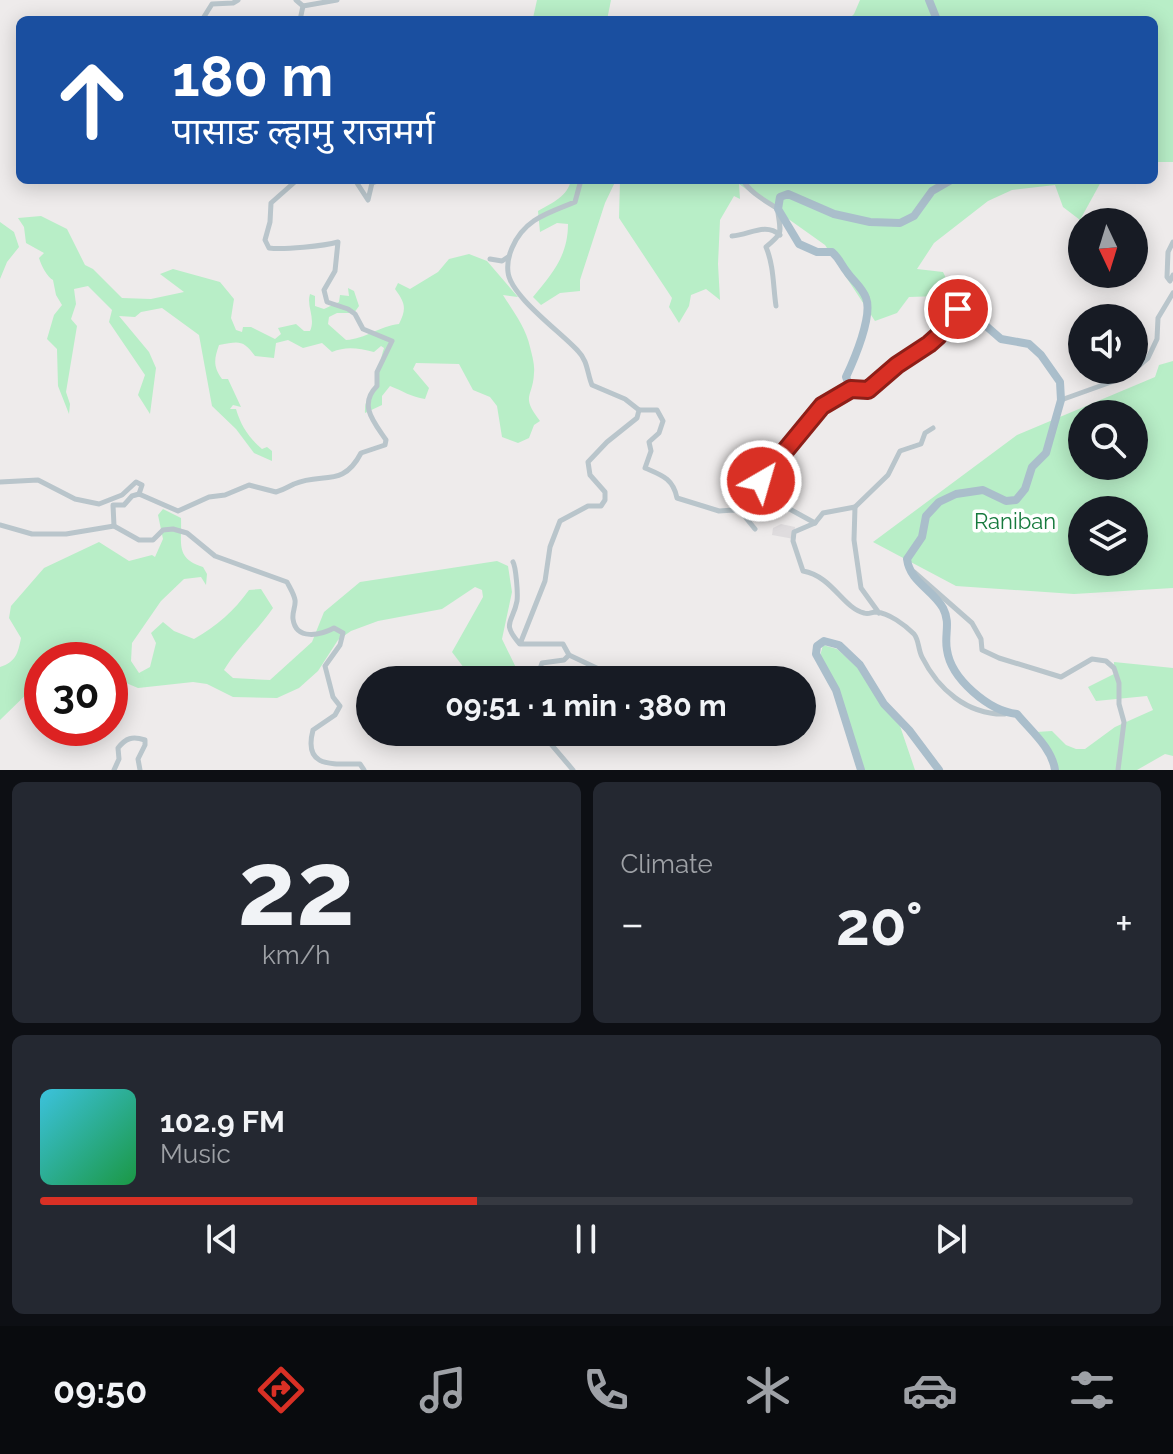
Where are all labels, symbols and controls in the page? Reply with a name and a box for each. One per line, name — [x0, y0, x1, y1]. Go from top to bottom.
text: 180 m — [172, 43, 333, 109]
icon: ahead — [40, 48, 144, 152]
text: पासाङ ल्हामु राजमर्ग — [172, 110, 435, 152]
north arrow — [1068, 208, 1148, 288]
map controls — [1068, 208, 1148, 576]
pin — [924, 275, 992, 343]
icon: arrive — [936, 287, 980, 331]
button: sound — [1068, 304, 1148, 384]
button: search — [1068, 400, 1148, 480]
position arrow — [719, 439, 803, 523]
button: layers — [1068, 496, 1148, 576]
park label: Raniban — [974, 508, 1056, 534]
speed limit sign: 30 — [24, 642, 128, 746]
text: 09:51 · 1 min · 380 m — [445, 688, 727, 723]
text: 22 — [238, 827, 355, 949]
text: Climate — [621, 849, 713, 879]
text: 20° — [836, 889, 923, 959]
text: − — [621, 898, 644, 949]
text: + — [1115, 898, 1133, 949]
text: km/h — [262, 940, 331, 970]
text: 102.9 FM — [160, 1104, 285, 1139]
text: Music — [160, 1139, 231, 1169]
icon: previous — [200, 1217, 244, 1261]
icon: pause — [564, 1217, 608, 1261]
icon: next — [929, 1217, 973, 1261]
icon: directions — [253, 1362, 309, 1418]
icon: music — [415, 1362, 471, 1418]
icon: phone — [578, 1362, 634, 1418]
icon: climate — [740, 1362, 796, 1418]
icon: car — [902, 1362, 958, 1418]
icon: filters — [1064, 1362, 1120, 1418]
text: 09:50 — [53, 1369, 147, 1411]

